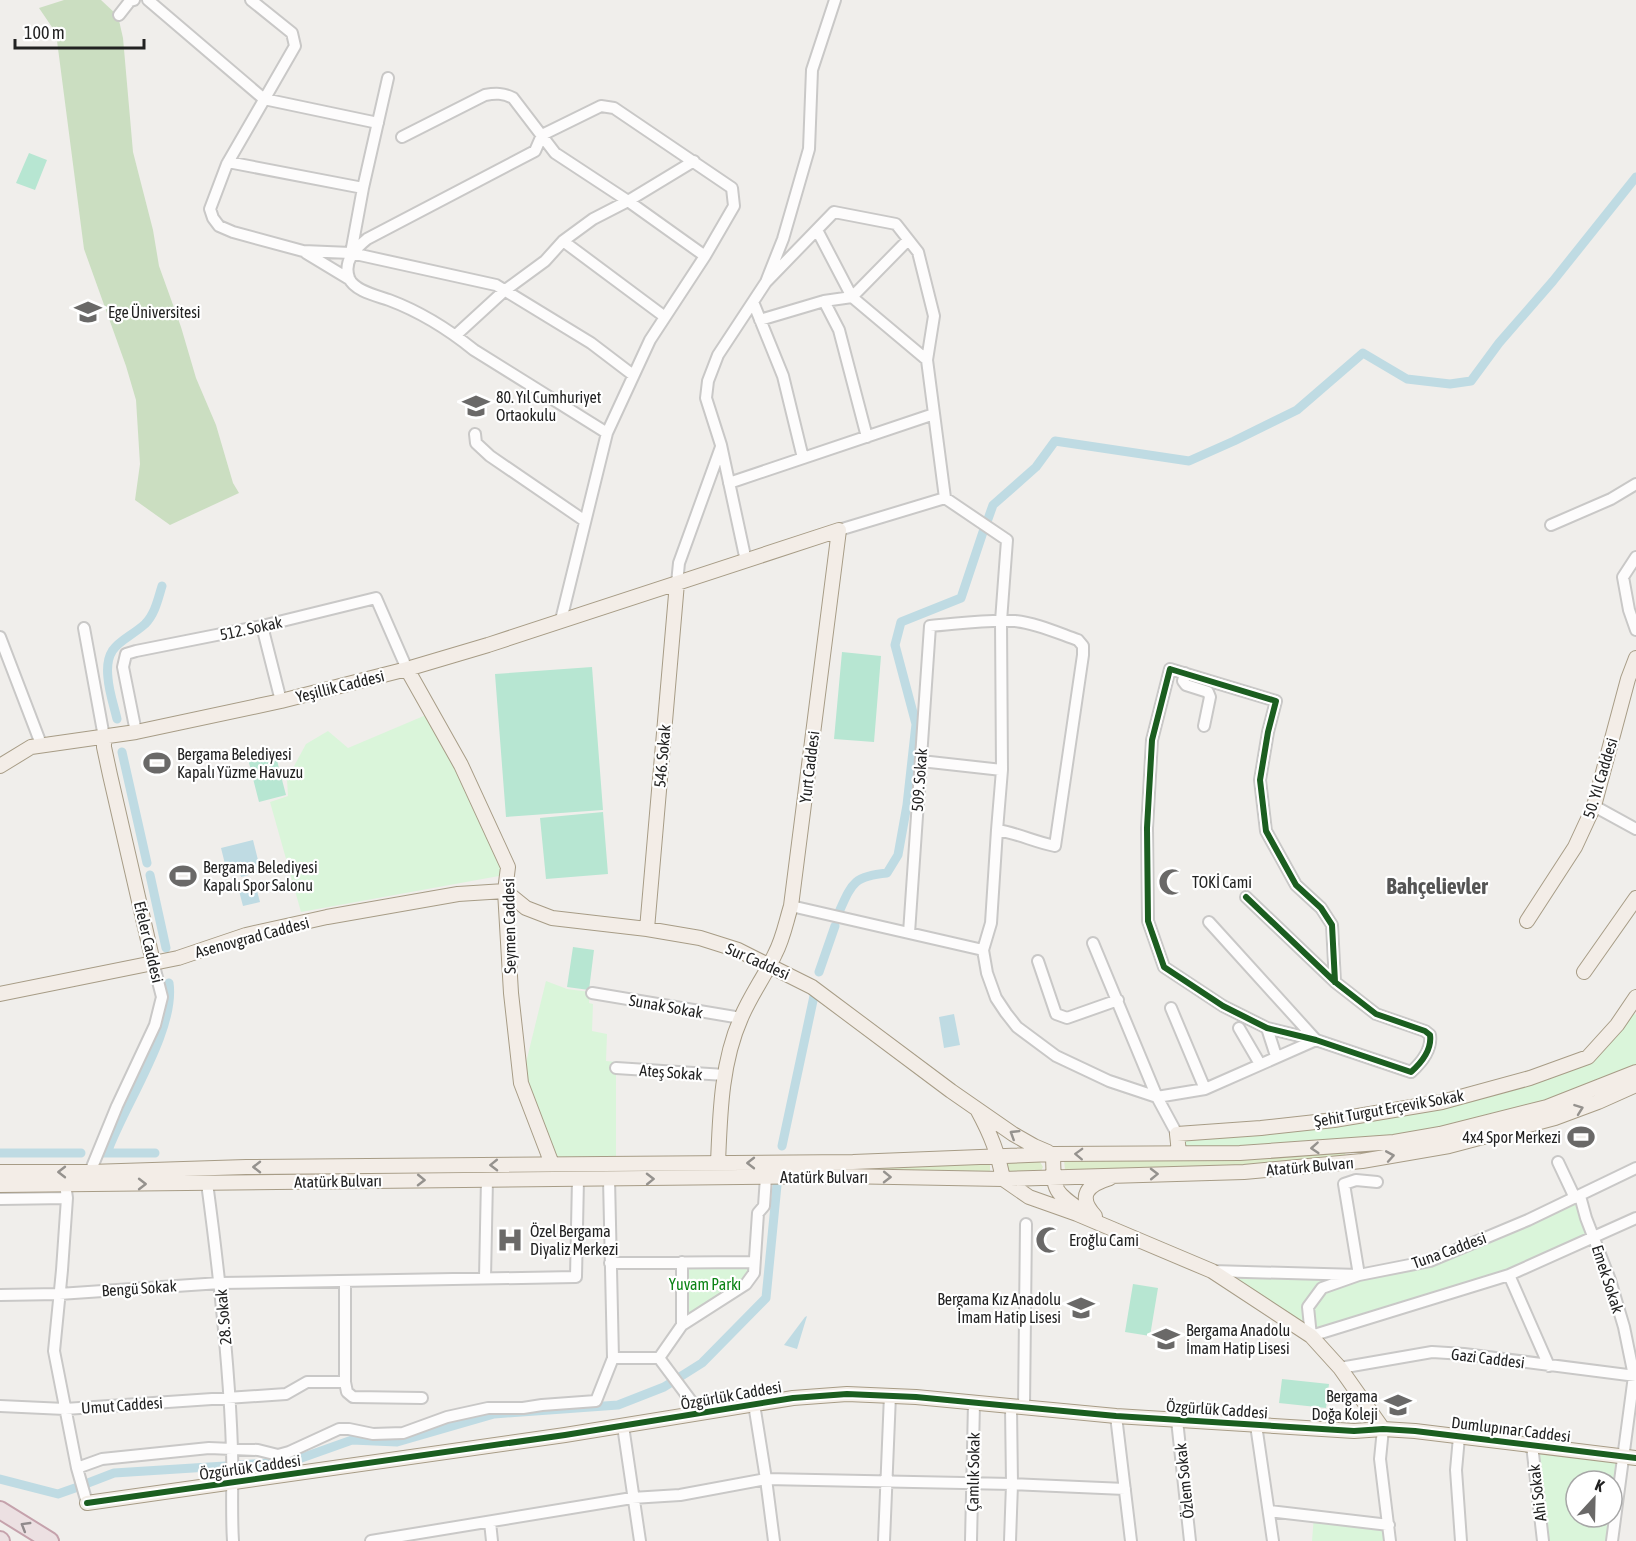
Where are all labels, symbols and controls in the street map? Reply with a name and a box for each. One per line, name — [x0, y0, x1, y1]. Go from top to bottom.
scale bar — [15, 12, 144, 50]
text: 100 m — [24, 22, 65, 43]
school or university icon: Ege Üniversitesi — [73, 297, 103, 327]
place label: Ege Üniversitesi — [108, 303, 201, 322]
place label: 80. Yıl Cumhuriyet Ortaokulu — [496, 388, 602, 424]
school or university icon: 80. Yıl Cumhuriyet Ortaokulu — [461, 391, 491, 421]
street label: 512. Sokak — [218, 613, 284, 643]
street label: Yeşillik Caddesi — [294, 666, 386, 707]
street label: 546. Sokak — [650, 724, 674, 788]
street label: Yurt Caddesi — [796, 730, 822, 804]
street label: 50. Yıl Caddesi — [1579, 736, 1621, 820]
place label: Bergama Belediyesi Kapalı Yüzme Havuzu — [177, 745, 303, 782]
sports icon: Bergama Belediyesi Kapalı Yüzme Havuzu — [142, 748, 172, 778]
street label: 509. Sokak — [908, 748, 930, 812]
place label: Bergama Belediyesi Kapalı Spor Salonu — [203, 858, 318, 895]
sports icon: Bergama Belediyesi Kapalı Spor Salonu — [168, 861, 198, 891]
mosque icon: TOKİ Cami — [1157, 867, 1187, 897]
place label: TOKİ Cami — [1192, 873, 1252, 891]
district label: Bahçelievler — [1386, 873, 1488, 899]
street label: Seymen Caddesi — [499, 878, 520, 974]
street label: Efeler Caddesi — [131, 899, 167, 985]
street label: Asenovgrad Caddesi — [193, 913, 311, 962]
street label: Sur Caddesi — [723, 939, 793, 983]
street label: Sunak Sokak — [628, 991, 704, 1021]
street label: Ateş Sokak — [639, 1061, 703, 1084]
street label: Şehit Turgut Erçevik Sokak — [1313, 1086, 1465, 1131]
one-way arrow — [1573, 1104, 1584, 1117]
sports icon: 4x4 Spor Merkezi — [1566, 1122, 1596, 1152]
place label: 4x4 Spor Merkezi — [1462, 1128, 1561, 1147]
one-way arrow — [1010, 1130, 1021, 1141]
one-way arrow — [1311, 1141, 1320, 1154]
one-way arrow — [1074, 1148, 1083, 1160]
one-way arrow — [1385, 1150, 1395, 1163]
street label: Atatürk Bulvarı — [1265, 1153, 1355, 1179]
one-way arrow — [747, 1157, 756, 1169]
one-way arrow — [489, 1159, 498, 1171]
one-way arrow — [252, 1161, 261, 1173]
one-way arrow — [57, 1166, 66, 1178]
street label: Atatürk Bulvarı — [780, 1168, 868, 1186]
one-way arrow — [1149, 1168, 1158, 1180]
street label: Atatürk Bulvarı — [294, 1171, 382, 1191]
one-way arrow — [883, 1171, 892, 1183]
one-way arrow — [646, 1172, 655, 1185]
one-way arrow — [417, 1174, 426, 1186]
one-way arrow — [138, 1178, 147, 1190]
place label: Özel Bergama Diyaliz Merkezi — [530, 1222, 619, 1259]
hospital icon: Özel Bergama Diyaliz Merkezi — [495, 1225, 525, 1255]
mosque icon: Eroğlu Cami — [1034, 1225, 1064, 1255]
street label: Tuna Caddesi — [1409, 1228, 1489, 1272]
place label: Eroğlu Cami — [1069, 1231, 1139, 1250]
street label: Emek Sokak — [1589, 1243, 1627, 1315]
park label: Yuvam Parkı — [669, 1275, 741, 1293]
street label: Bengü Sokak — [101, 1276, 177, 1301]
street label: 28. Sokak — [212, 1288, 234, 1346]
place label: Bergama Kız Anadolu İmam Hatip Lisesi — [937, 1290, 1061, 1327]
school or university icon: Bergama Kız Anadolu İmam Hatip Lisesi — [1066, 1293, 1096, 1323]
place label: Bergama Anadolu İmam Hatip Lisesi — [1186, 1321, 1290, 1358]
school or university icon: Bergama Anadolu İmam Hatip Lisesi — [1151, 1324, 1181, 1354]
street label: Gazi Caddesi — [1450, 1345, 1526, 1371]
street label: Özgürlük Caddesi — [679, 1377, 783, 1414]
place label: Bergama Doğa Koleji — [1312, 1387, 1378, 1424]
school or university icon: Bergama Doğa Koleji — [1383, 1390, 1413, 1420]
street label: Umut Caddesi — [81, 1393, 163, 1417]
street label: Özgürlük Caddesi — [1165, 1396, 1269, 1423]
street label: Dumlupınar Caddesi — [1450, 1413, 1572, 1446]
street label: Çamlık Sokak — [963, 1432, 984, 1512]
street label: Özlem Sokak — [1171, 1442, 1197, 1520]
street label: Özgürlük Caddesi — [198, 1451, 302, 1484]
street label: Ahi Sokak — [1525, 1463, 1549, 1523]
north arrow — [1564, 1469, 1624, 1529]
text: K — [1593, 1475, 1607, 1495]
one-way arrow — [21, 1522, 31, 1533]

